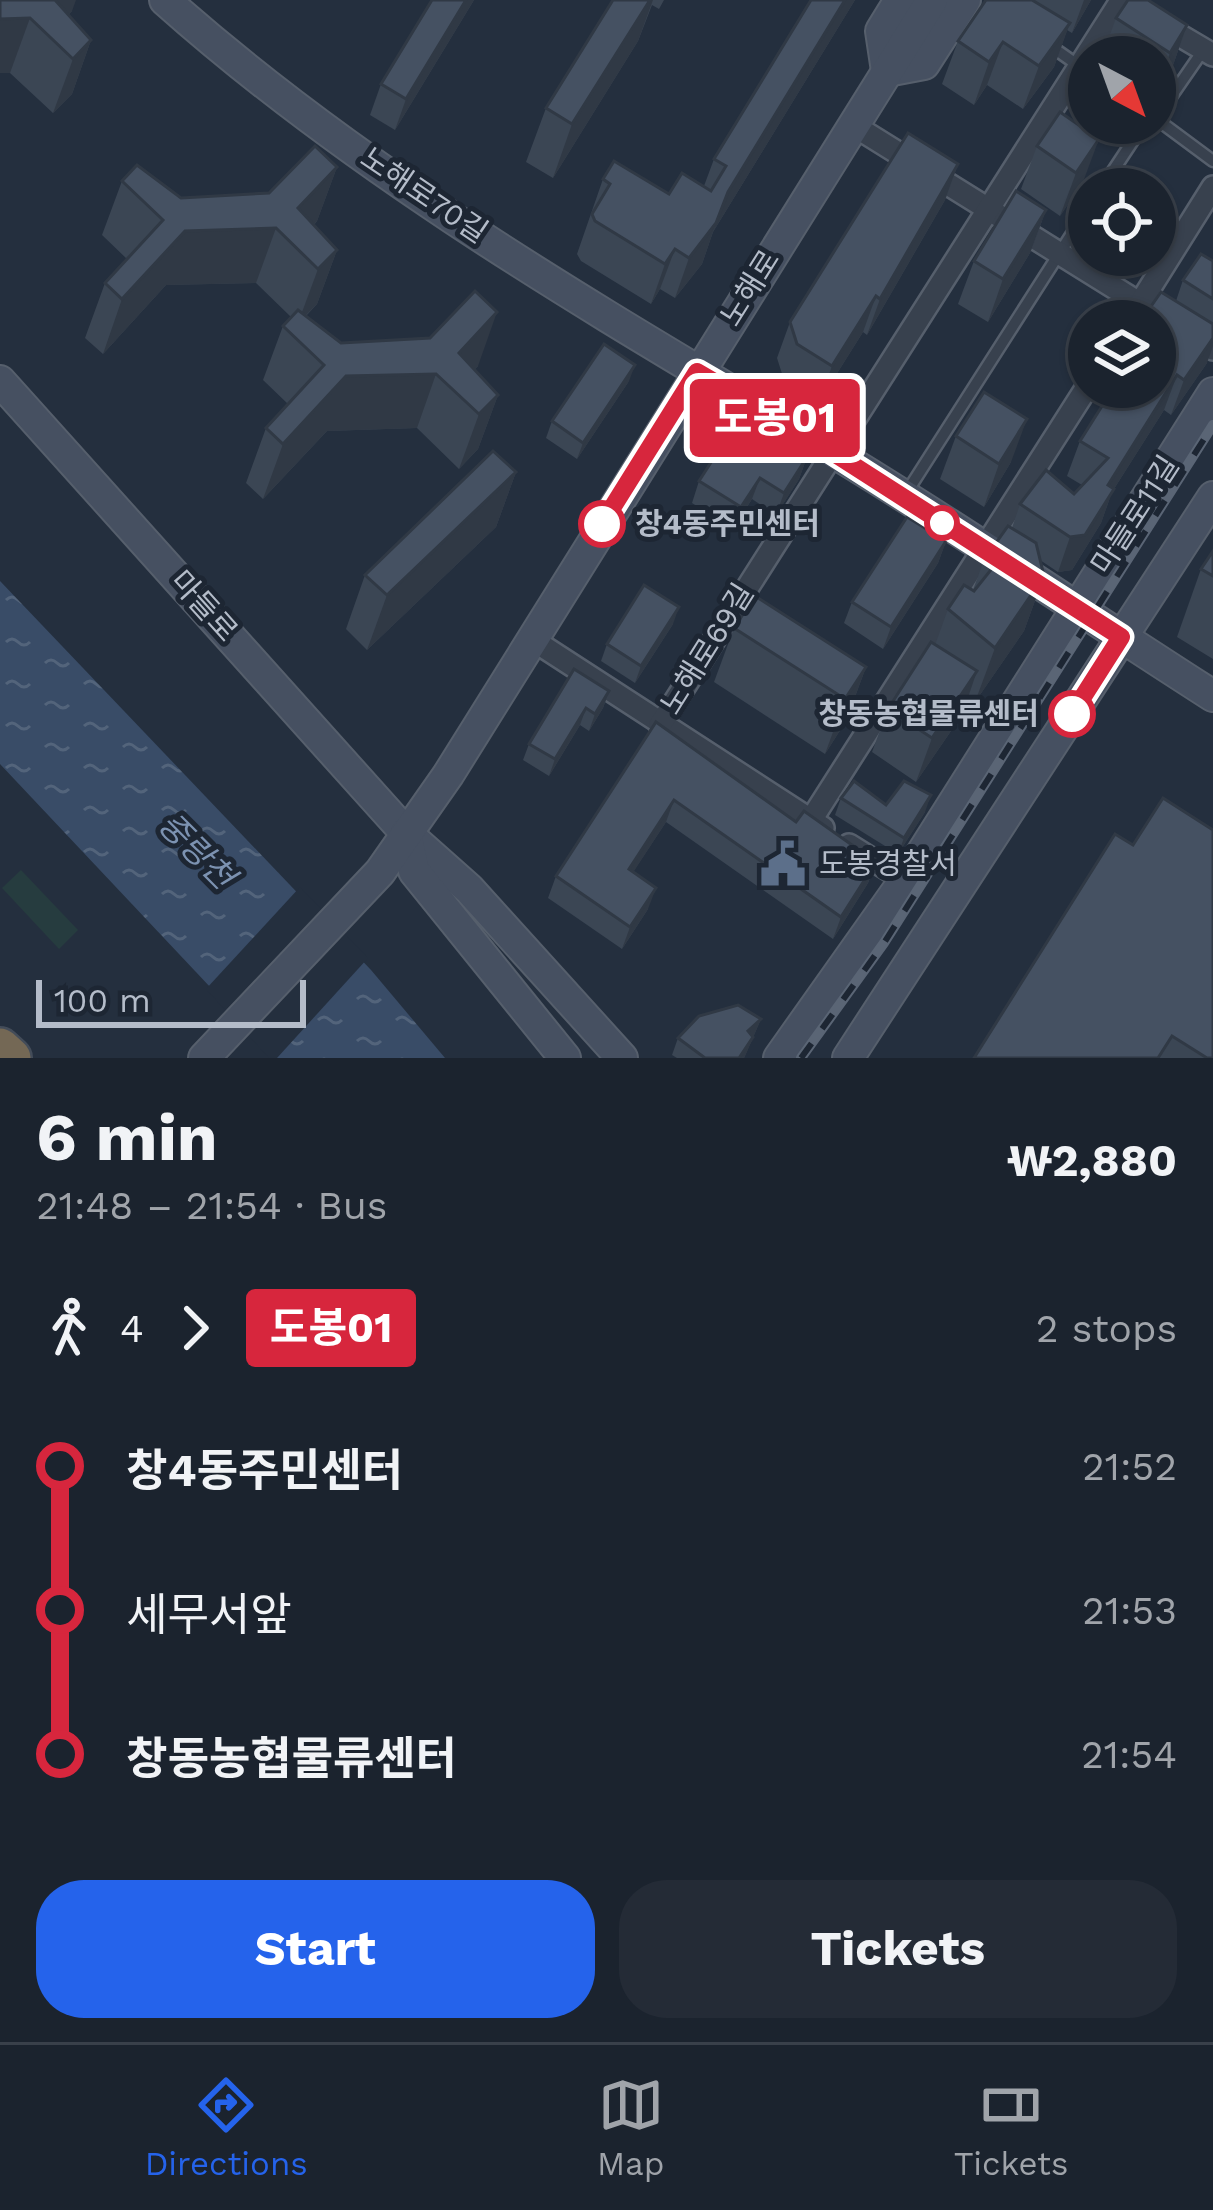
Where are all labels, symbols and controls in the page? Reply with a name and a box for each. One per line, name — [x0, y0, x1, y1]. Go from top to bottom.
north arrow — [1068, 36, 1176, 144]
map controls — [1068, 36, 1176, 408]
street label: 노해로70길 — [354, 139, 494, 250]
button: locate — [1068, 168, 1176, 276]
street label: 노해로 — [713, 243, 786, 332]
button: layers — [1068, 300, 1176, 408]
line badge: 도봉01 — [691, 379, 859, 457]
text: 도봉01 — [714, 393, 836, 442]
street label: 마들로11길 — [1083, 449, 1186, 580]
marker: 창4동주민센터 — [580, 502, 624, 546]
place label: 창4동주민센터 — [635, 506, 820, 541]
unlabelled marker — [926, 507, 958, 539]
street label: 마들로 — [164, 563, 245, 648]
street label: 노해로69길 — [653, 577, 760, 720]
marker: 창동농협물류센터 — [1050, 692, 1094, 736]
place label: 창동농협물류센터 — [818, 696, 1039, 731]
water label: 중랑천 — [151, 804, 245, 899]
public building icon: 도봉경찰서 — [758, 839, 808, 889]
place label: 도봉경찰서 — [819, 846, 957, 881]
scale bar — [36, 974, 306, 1027]
text: 100 m — [54, 981, 151, 1020]
text: 6 min — [36, 1099, 218, 1176]
text: ₩2,880 — [1007, 1134, 1177, 1187]
text: 21:48 – 21:54 · Bus — [36, 1183, 387, 1228]
icon: walk — [36, 1295, 102, 1361]
icon: forward — [162, 1295, 228, 1361]
text: 도봉01 — [270, 1303, 392, 1352]
text: 4 — [120, 1306, 144, 1351]
text: 2 stops — [1036, 1306, 1177, 1351]
text: 창4동주민센터 — [126, 1444, 403, 1497]
text: 21:52 — [1082, 1444, 1177, 1489]
text: 세무서앞 — [126, 1588, 292, 1641]
text: 21:53 — [1082, 1588, 1177, 1633]
text: 창동농협물류센터 — [126, 1732, 457, 1785]
text: 21:54 — [1081, 1732, 1177, 1777]
button: Start — [36, 1880, 595, 2018]
button: Tickets — [619, 1880, 1177, 2018]
tab: Directions — [145, 2072, 308, 2183]
tab: Map — [597, 2072, 664, 2183]
tab: Tickets — [954, 2072, 1068, 2183]

